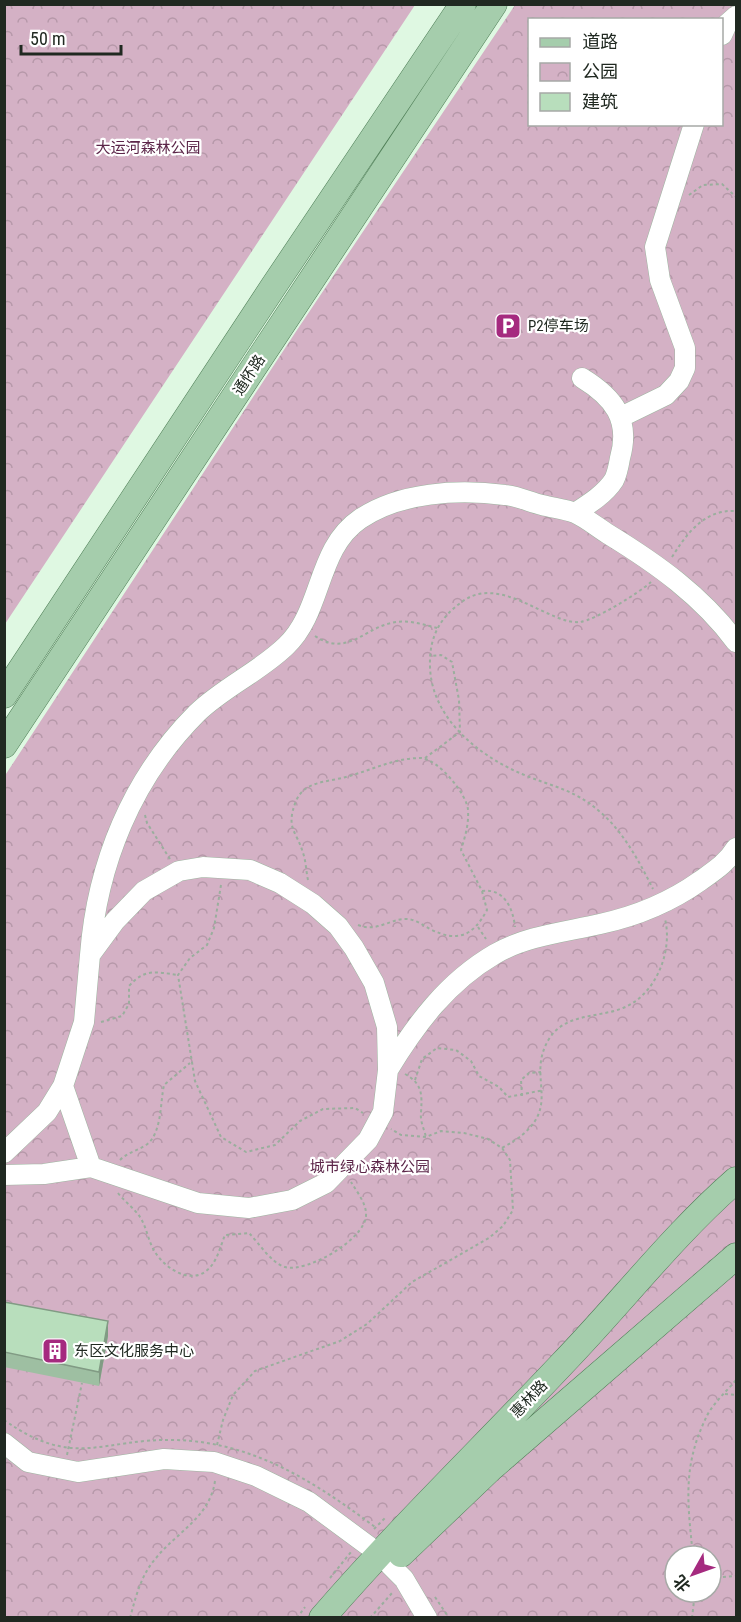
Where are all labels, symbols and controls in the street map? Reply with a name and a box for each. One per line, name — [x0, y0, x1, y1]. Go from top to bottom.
scale bar — [21, 18, 122, 56]
legend — [528, 18, 723, 126]
text: 50 m — [30, 28, 65, 49]
text: 道路 — [582, 31, 618, 52]
text: 公园 — [582, 61, 618, 82]
text: 建筑 — [582, 91, 618, 112]
park label: 大运河森林公园 — [95, 139, 201, 157]
parking icon: P2停车场 — [493, 311, 523, 341]
place label: P2停车场 — [528, 317, 589, 335]
street label: 通怀路 — [229, 351, 269, 399]
park label: 城市绿心森林公园 — [310, 1158, 430, 1176]
building icon: 东区文化服务中心 — [40, 1336, 70, 1366]
place label: 东区文化服务中心 — [74, 1342, 194, 1360]
street label: 惠林路 — [507, 1377, 551, 1421]
north arrow — [663, 1544, 723, 1604]
text: 北 — [669, 1571, 694, 1596]

